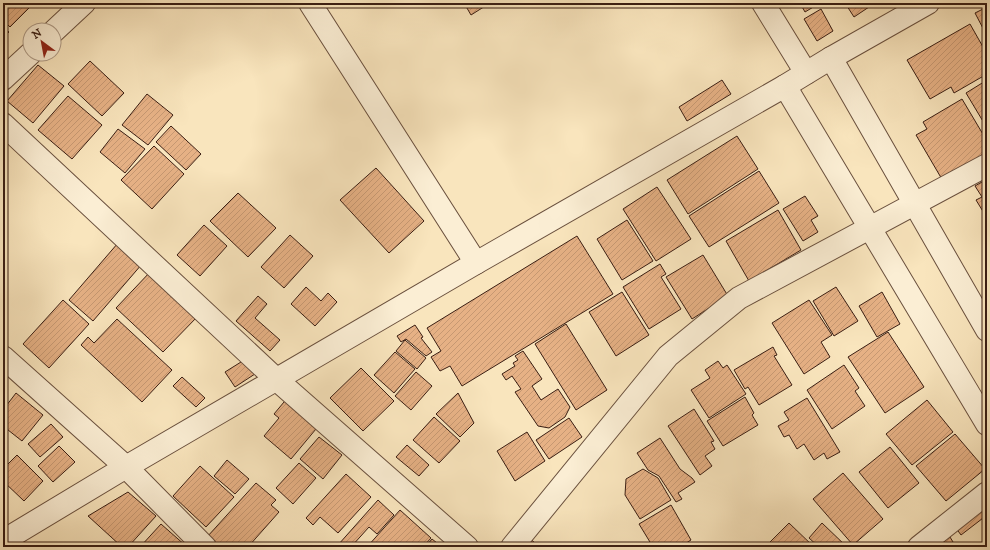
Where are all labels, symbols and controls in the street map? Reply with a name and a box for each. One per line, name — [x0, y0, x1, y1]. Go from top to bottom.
north arrow — [22, 22, 62, 62]
text: N — [30, 26, 45, 43]

